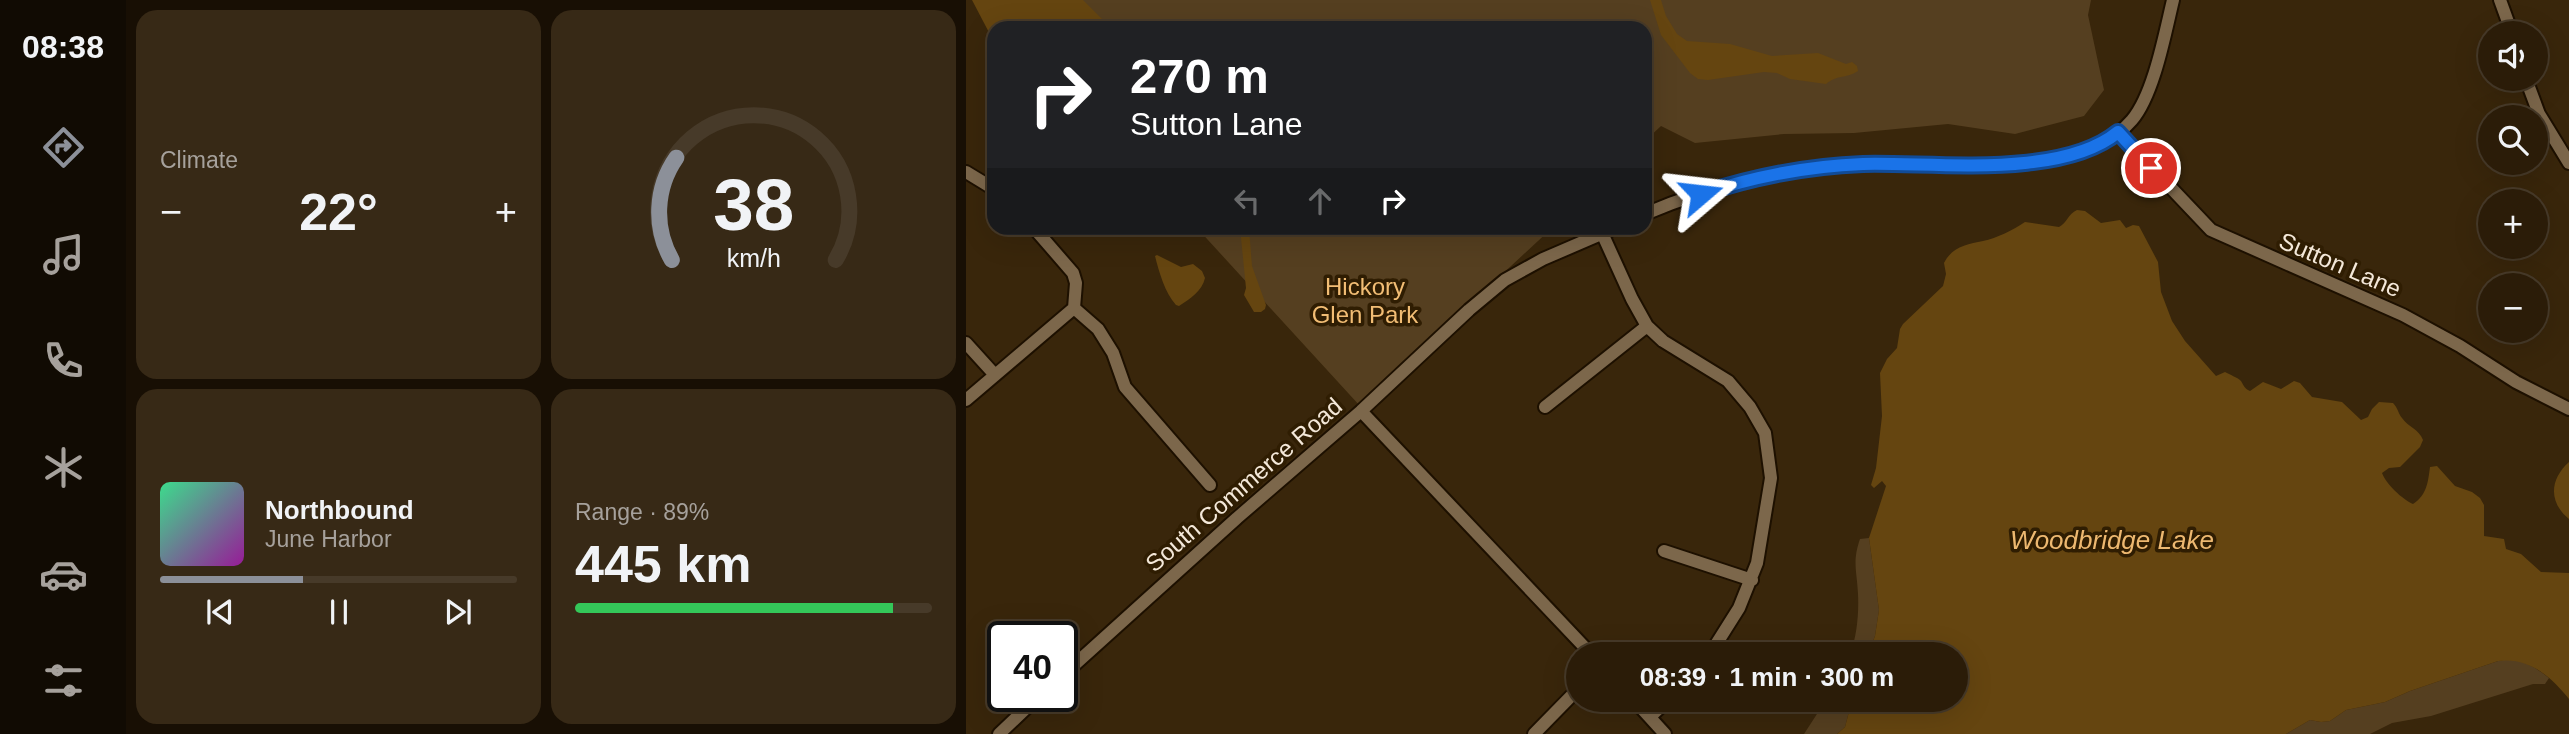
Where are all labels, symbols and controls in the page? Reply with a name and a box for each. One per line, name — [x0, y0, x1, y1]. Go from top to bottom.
map controls — [2478, 21, 2548, 343]
button: sound — [2478, 21, 2548, 91]
text: 08:38 — [22, 29, 104, 65]
icon: right — [1015, 49, 1106, 140]
text: 270 m — [1130, 49, 1269, 103]
button: search — [2478, 105, 2548, 175]
text: Sutton Lane — [1130, 106, 1303, 142]
icon: directions — [39, 123, 88, 172]
pin — [2121, 138, 2181, 198]
text: Climate — [160, 147, 238, 173]
icon: arrive — [2132, 149, 2170, 187]
position arrow — [1664, 157, 1738, 231]
text: 38 — [713, 165, 794, 246]
icon: left — [1228, 182, 1266, 220]
icon: ahead — [1301, 182, 1339, 220]
icon: right — [1374, 182, 1412, 220]
text: 22° — [299, 183, 378, 241]
button: + — [2478, 189, 2548, 259]
text: − — [160, 191, 182, 233]
text: + — [495, 191, 517, 233]
street label: Sutton Lane — [2275, 227, 2405, 302]
icon: music — [39, 230, 88, 279]
text: km/h — [726, 244, 781, 272]
park label: Hickory Glen Park — [1312, 273, 1419, 328]
button: − — [2478, 273, 2548, 343]
icon: phone — [39, 336, 88, 385]
street label: South Commerce Road — [1140, 392, 1347, 577]
icon: climate — [39, 443, 88, 492]
text: Northbound — [265, 495, 414, 525]
text: Range · 89% — [575, 499, 709, 525]
water label: Woodbridge Lake — [2010, 525, 2214, 555]
text: June Harbor — [265, 526, 392, 552]
text: 445 km — [575, 535, 751, 593]
icon: car — [39, 550, 88, 599]
icon: previous — [201, 593, 239, 631]
icon: pause — [320, 593, 358, 631]
icon: next — [439, 593, 477, 631]
speed limit sign: 40 — [987, 621, 1078, 712]
icon: filters — [39, 656, 88, 705]
text: 08:39 · 1 min · 300 m — [1640, 662, 1894, 692]

